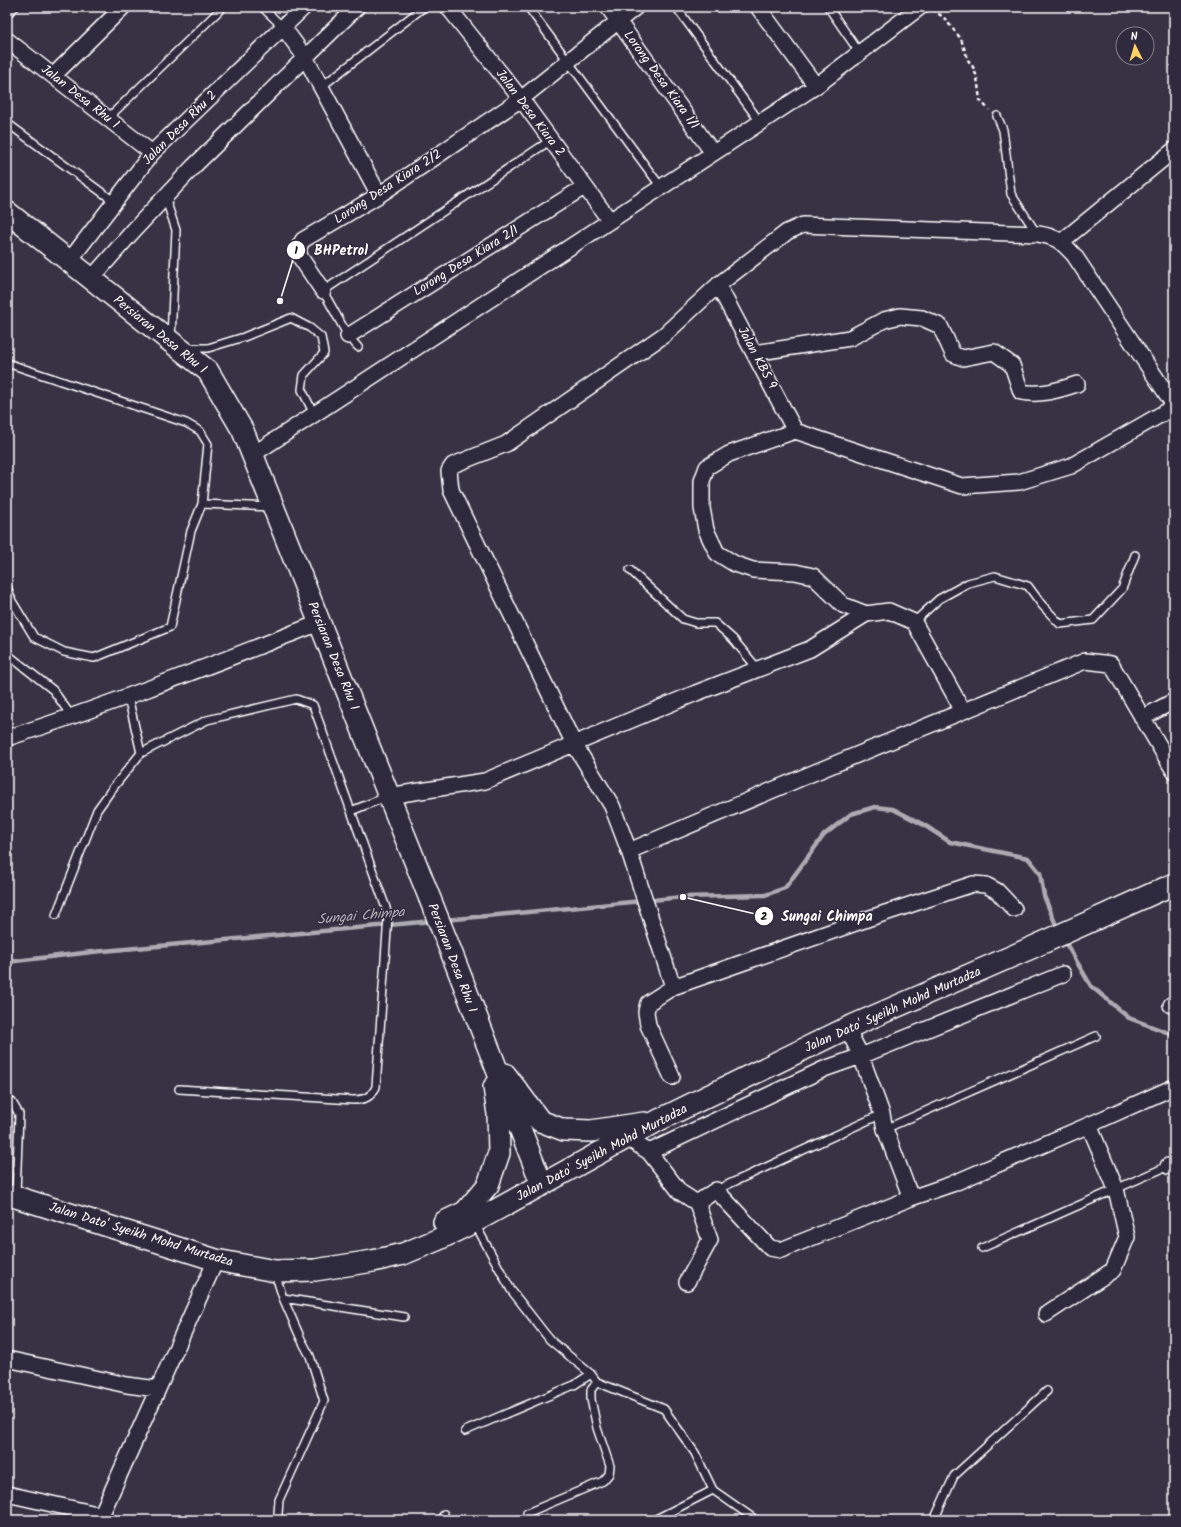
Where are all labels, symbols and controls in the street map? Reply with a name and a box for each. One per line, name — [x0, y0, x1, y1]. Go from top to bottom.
street label: Lorong Desa Kiara 1/1 — [618, 26, 704, 134]
north arrow — [1115, 26, 1155, 66]
text: N — [1130, 28, 1139, 46]
street label: Jalan Desa Rhu 1 — [36, 60, 124, 134]
street label: Jalan Desa Kiara 2 — [490, 65, 570, 161]
street label: Jalan Desa Rhu 2 — [138, 86, 222, 170]
street label: Lorong Desa Kiara 2/2 — [330, 144, 446, 230]
street label: Lorong Desa Kiara 2/1 — [409, 220, 523, 302]
callout: BHPetrol — [286, 237, 375, 263]
text: BHPetrol — [314, 240, 368, 262]
text: 1 — [294, 241, 298, 260]
street label: Persiaran Desa Rhu 1 — [108, 290, 212, 380]
street label: Jalan KBS 9 — [732, 323, 783, 394]
street label: Persiaran Desa Rhu 1 — [302, 598, 364, 714]
street label: Persiaran Desa Rhu 1 — [421, 900, 483, 1016]
water label: Sungai Chimpa — [316, 901, 407, 931]
callout: Sungai Chimpa — [754, 903, 881, 929]
text: Sungai Chimpa — [781, 906, 873, 928]
text: 2 — [761, 907, 768, 926]
street label: Jalan Dato' Syeikh Mohd Murtadza — [801, 961, 985, 1059]
street label: Jalan Dato' Syeikh Mohd Murtadza — [513, 1099, 691, 1207]
street label: Jalan Dato' Syeikh Mohd Murtadza — [46, 1197, 236, 1273]

